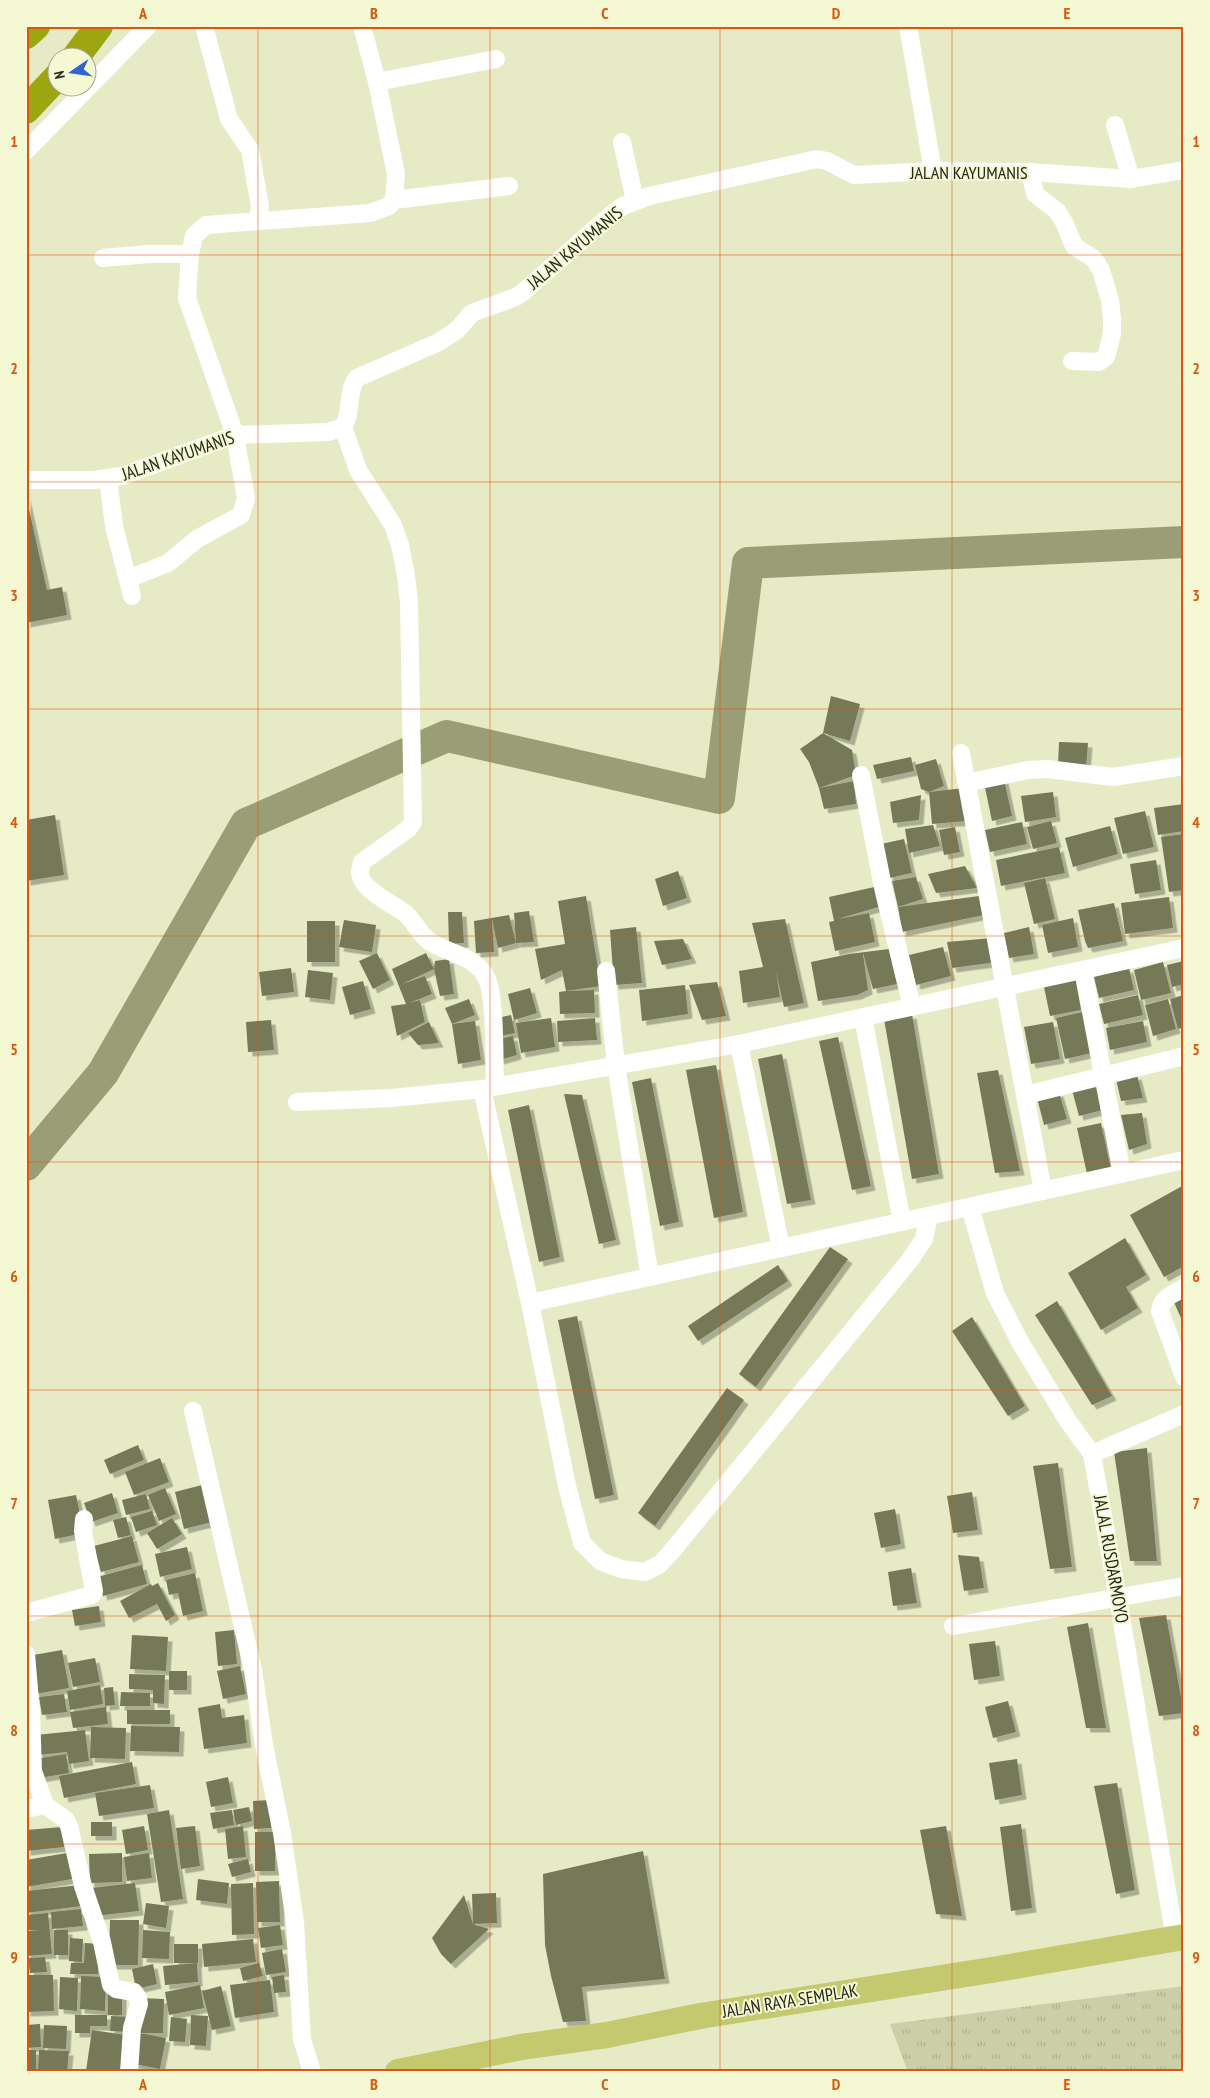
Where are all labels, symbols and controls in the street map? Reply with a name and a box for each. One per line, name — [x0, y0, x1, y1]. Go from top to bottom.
text: A — [138, 3, 148, 23]
text: B — [370, 3, 378, 23]
text: C — [601, 3, 609, 23]
text: D — [832, 3, 841, 23]
text: E — [1064, 3, 1071, 23]
north arrow — [48, 48, 98, 98]
text: N — [50, 69, 69, 81]
text: 1 — [10, 131, 18, 151]
text: 1 — [1192, 131, 1200, 151]
street label: JALAN KAYUMANIS — [909, 161, 1028, 184]
street label: JALAN KAYUMANIS — [522, 201, 627, 295]
text: 2 — [10, 358, 18, 378]
text: 2 — [1192, 358, 1200, 378]
street label: JALAN KAYUMANIS — [118, 425, 237, 486]
text: 3 — [10, 585, 18, 605]
text: 3 — [1192, 585, 1200, 605]
text: 4 — [10, 812, 18, 832]
text: 4 — [1192, 812, 1200, 832]
text: 5 — [10, 1039, 18, 1059]
text: 5 — [1192, 1039, 1200, 1059]
text: 6 — [10, 1266, 18, 1286]
text: 6 — [1192, 1266, 1200, 1286]
street label: JALAL RUSDARMOYO — [1089, 1492, 1134, 1625]
text: 7 — [10, 1493, 18, 1513]
text: 7 — [1192, 1493, 1200, 1513]
text: 8 — [10, 1720, 18, 1740]
text: 8 — [1192, 1720, 1200, 1740]
text: 9 — [10, 1947, 18, 1967]
text: 9 — [1192, 1947, 1200, 1967]
street label: JALAN RAYA SEMPLAK — [719, 1978, 859, 2023]
text: A — [138, 2074, 148, 2094]
text: B — [370, 2074, 378, 2094]
text: C — [601, 2074, 609, 2094]
text: D — [832, 2074, 841, 2094]
text: E — [1064, 2074, 1071, 2094]

